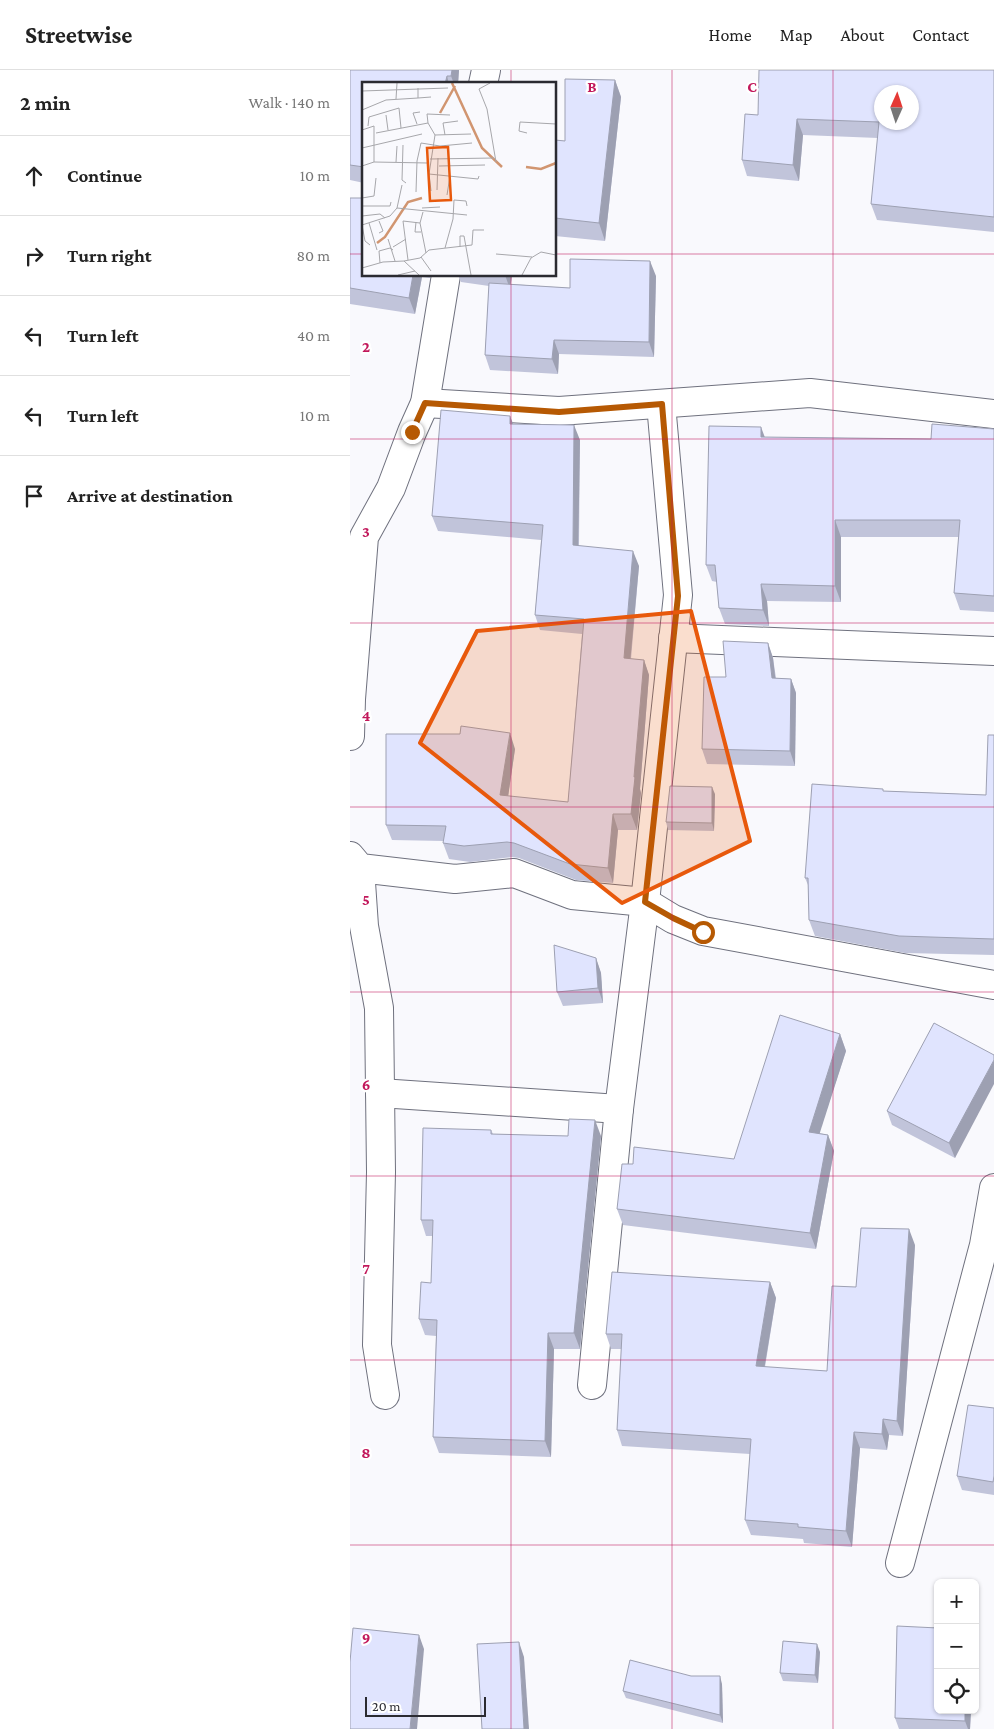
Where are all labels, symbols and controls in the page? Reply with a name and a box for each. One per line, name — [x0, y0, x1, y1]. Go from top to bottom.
text: Streetwise — [25, 21, 132, 48]
text: Home — [709, 25, 752, 45]
text: Map — [780, 25, 812, 45]
text: About — [840, 25, 884, 45]
text: Contact — [912, 25, 969, 45]
text: B — [587, 78, 597, 95]
text: C — [747, 78, 757, 95]
inset map — [362, 82, 556, 276]
north arrow — [874, 85, 919, 130]
text: 2 min — [20, 91, 71, 115]
text: Walk · 140 m — [249, 94, 330, 111]
icon: ahead — [20, 162, 48, 190]
text: Continue — [67, 165, 142, 186]
text: 10 m — [300, 167, 330, 184]
icon: right — [20, 242, 48, 270]
text: Turn right — [67, 245, 152, 266]
text: 80 m — [296, 247, 330, 264]
icon: left — [20, 322, 48, 350]
text: Turn left — [67, 325, 139, 346]
text: 40 m — [297, 327, 330, 344]
text: 2 — [362, 338, 370, 355]
icon: left — [20, 402, 48, 430]
text: Turn left — [67, 405, 139, 426]
text: 10 m — [300, 407, 330, 424]
route end — [401, 421, 424, 444]
icon: arrive — [20, 482, 48, 510]
text: Arrive at destination — [67, 485, 233, 506]
text: 3 — [362, 523, 370, 540]
text: 4 — [362, 707, 371, 724]
text: 5 — [362, 891, 370, 908]
route start — [692, 921, 715, 944]
text: 6 — [362, 1076, 370, 1093]
text: 7 — [362, 1260, 370, 1277]
text: 8 — [361, 1444, 371, 1461]
map controls — [934, 1579, 979, 1714]
button: + — [934, 1579, 979, 1624]
button: − — [934, 1624, 979, 1669]
text: 9 — [362, 1629, 370, 1646]
button: locate — [934, 1669, 979, 1714]
scale bar — [365, 1694, 486, 1717]
text: 20 m — [372, 1698, 400, 1714]

